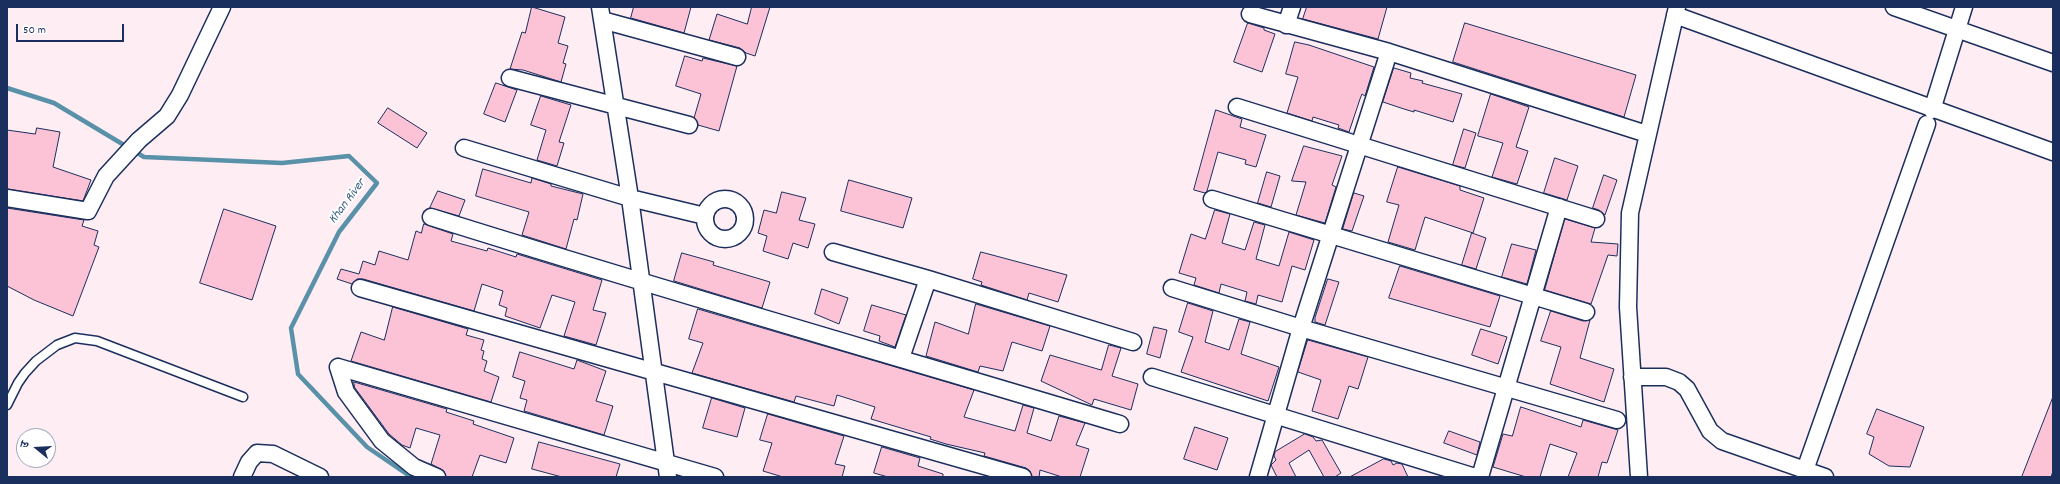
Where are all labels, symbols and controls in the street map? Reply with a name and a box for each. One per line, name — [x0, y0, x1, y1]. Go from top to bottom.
scale bar — [18, 16, 126, 42]
text: 50 m — [23, 22, 46, 39]
water label: Khan River — [326, 177, 370, 227]
north arrow — [16, 428, 56, 468]
text: उ — [17, 439, 34, 450]

